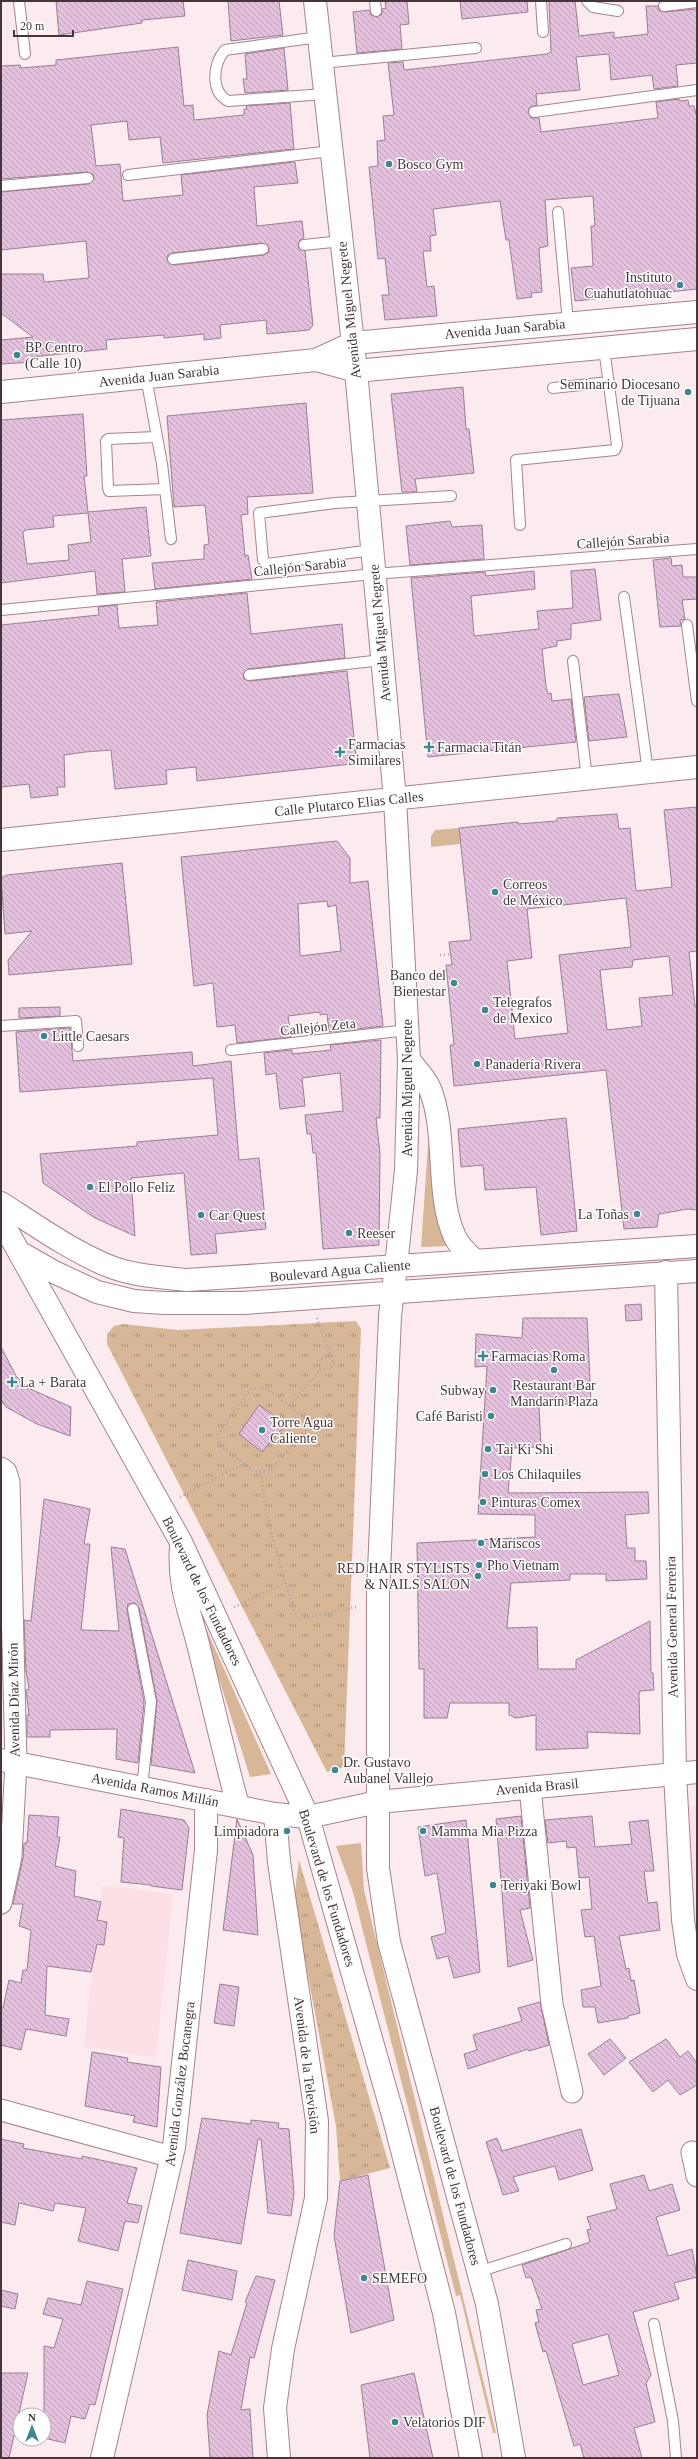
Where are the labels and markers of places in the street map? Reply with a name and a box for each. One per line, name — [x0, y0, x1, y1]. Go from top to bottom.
place label: Bosco Gym — [397, 157, 464, 172]
marker: Bosco Gym — [384, 159, 394, 169]
place label: Instituto Cuahutlatohuac — [584, 270, 672, 301]
marker: Instituto Cuahutlatohuac — [675, 280, 685, 290]
place label: BP Centro (Calle 10) — [25, 340, 83, 372]
marker: BP Centro (Calle 10) — [12, 350, 22, 360]
place label: Seminario Diocesano de Tijuana — [560, 377, 681, 408]
marker: Seminario Diocesano de Tijuana — [683, 387, 693, 397]
place label: Farmacias Similares — [348, 737, 406, 768]
place label: Farmacia Titán — [437, 740, 521, 755]
marker: Farmacia Titán — [424, 742, 434, 752]
marker: Farmacias Similares — [335, 747, 345, 757]
place label: Correos de México — [503, 877, 562, 908]
marker: Correos de México — [490, 887, 500, 897]
place label: Banco del Bienestar — [390, 968, 446, 999]
marker: Banco del Bienestar — [449, 978, 459, 988]
place label: Telegrafos de Mexico — [493, 995, 552, 1026]
marker: Telegrafos de Mexico — [480, 1005, 490, 1015]
place label: Little Caesars — [52, 1029, 129, 1044]
marker: Little Caesars — [39, 1031, 49, 1041]
place label: Panadería Rivera — [485, 1057, 582, 1072]
marker: Panadería Rivera — [472, 1059, 482, 1069]
place label: El Pollo Felíz — [98, 1180, 175, 1195]
marker: El Pollo Felíz — [85, 1182, 95, 1192]
place label: La Toñas — [578, 1207, 629, 1222]
place label: Car Quest — [209, 1208, 265, 1223]
marker: La Toñas — [632, 1209, 642, 1219]
marker: Car Quest — [196, 1210, 206, 1220]
place label: Reeser — [357, 1226, 395, 1241]
marker: Reeser — [344, 1228, 354, 1238]
place label: Farmacias Roma — [491, 1349, 586, 1364]
marker: Farmacias Roma — [478, 1351, 488, 1361]
marker: Restaurant Bar Mandarín Plaza — [549, 1365, 559, 1375]
place label: La + Barata — [20, 1375, 87, 1390]
marker: La + Barata — [7, 1377, 17, 1387]
place label: Restaurant Bar Mandarín Plaza — [510, 1378, 599, 1409]
place label: Subway — [440, 1383, 485, 1398]
marker: Subway — [488, 1385, 498, 1395]
place label: Café Baristi — [416, 1409, 483, 1424]
marker: Café Baristi — [486, 1411, 496, 1421]
place label: Torre Agua Caliente — [270, 1415, 334, 1446]
marker: Torre Agua Caliente — [257, 1425, 267, 1435]
place label: Tai Ki Shi — [496, 1442, 553, 1457]
marker: Tai Ki Shi — [483, 1444, 493, 1454]
place label: Los Chilaquiles — [493, 1467, 581, 1482]
marker: Los Chilaquiles — [480, 1469, 490, 1479]
place label: Pinturas Comex — [491, 1495, 581, 1510]
marker: Pinturas Comex — [478, 1497, 488, 1507]
place label: Mariscos — [489, 1536, 540, 1551]
marker: Mariscos — [476, 1538, 486, 1548]
place label: Pho Vietnam — [487, 1558, 560, 1573]
marker: Pho Vietnam — [474, 1560, 484, 1570]
place label: RED HAIR STYLISTS & NAILS SALON — [337, 1561, 470, 1592]
marker: RED HAIR STYLISTS & NAILS SALON — [473, 1571, 483, 1581]
place label: Dr. Gustavo Aubanel Vallejo — [343, 1755, 433, 1786]
marker: Dr. Gustavo Aubanel Vallejo — [330, 1765, 340, 1775]
place label: Limpiadora — [214, 1824, 280, 1839]
place label: Mamma Mia Pizza — [431, 1824, 538, 1839]
marker: Limpiadora — [282, 1826, 292, 1836]
marker: Mamma Mia Pizza — [418, 1826, 428, 1836]
place label: Teriyaki Bowl — [501, 1878, 581, 1893]
marker: Teriyaki Bowl — [488, 1880, 498, 1890]
place label: SEMEFO — [372, 2271, 427, 2286]
marker: SEMEFO — [359, 2273, 369, 2283]
place label: Velatorios DIF — [403, 2415, 486, 2430]
marker: Velatorios DIF — [390, 2417, 400, 2427]

